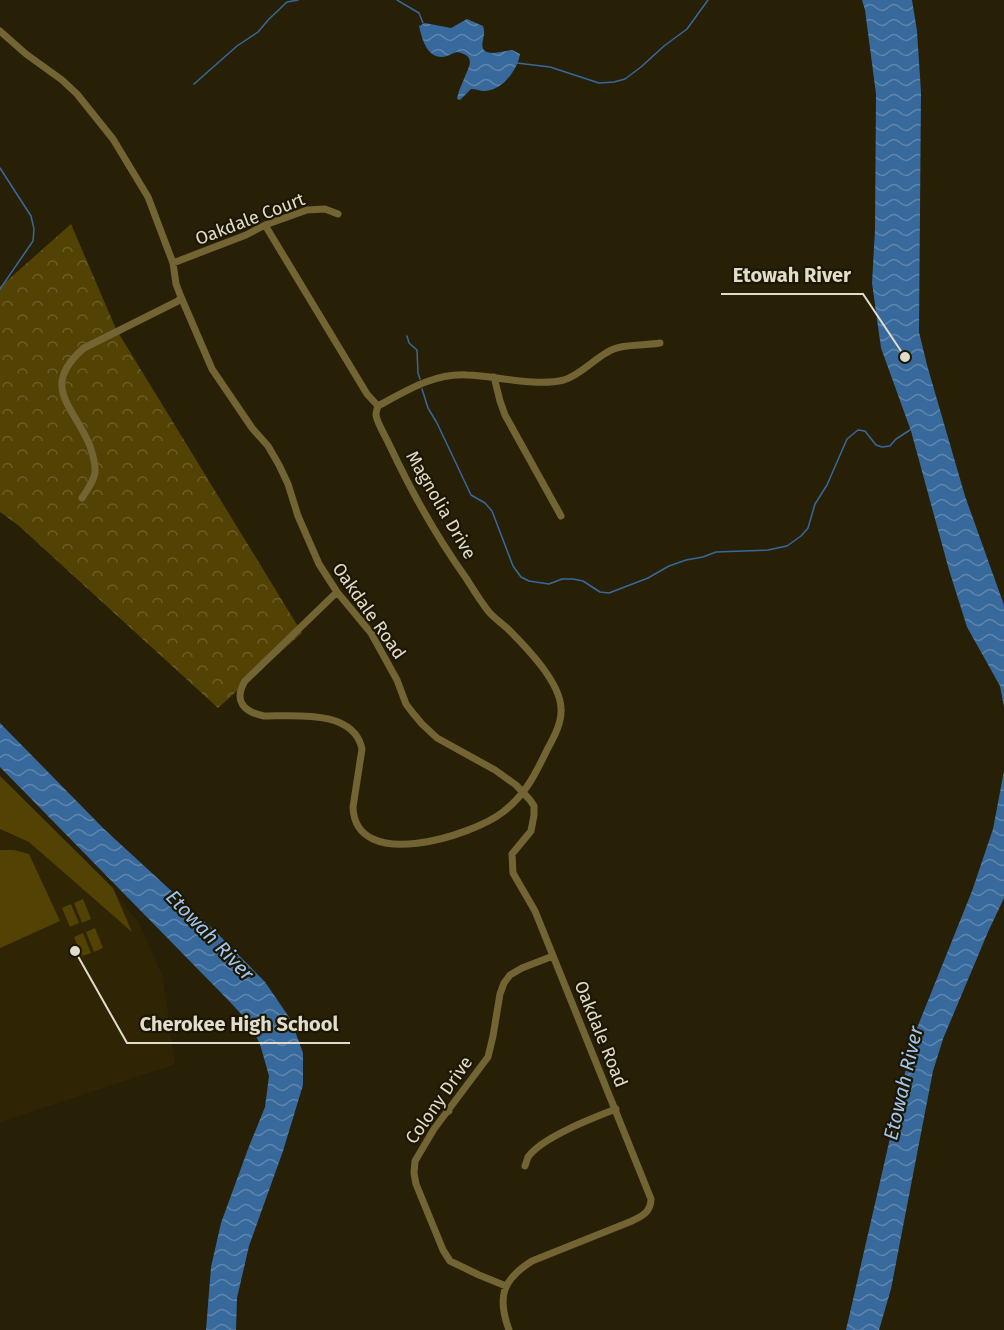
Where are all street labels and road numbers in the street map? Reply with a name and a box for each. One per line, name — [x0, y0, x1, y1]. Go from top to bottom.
street label: Oakdale Court — [192, 188, 308, 250]
street label: Magnolia Drive — [401, 447, 481, 563]
street label: Oakdale Road — [328, 558, 410, 664]
street label: Oakdale Road — [570, 978, 632, 1090]
street label: Colony Drive — [401, 1052, 477, 1148]

